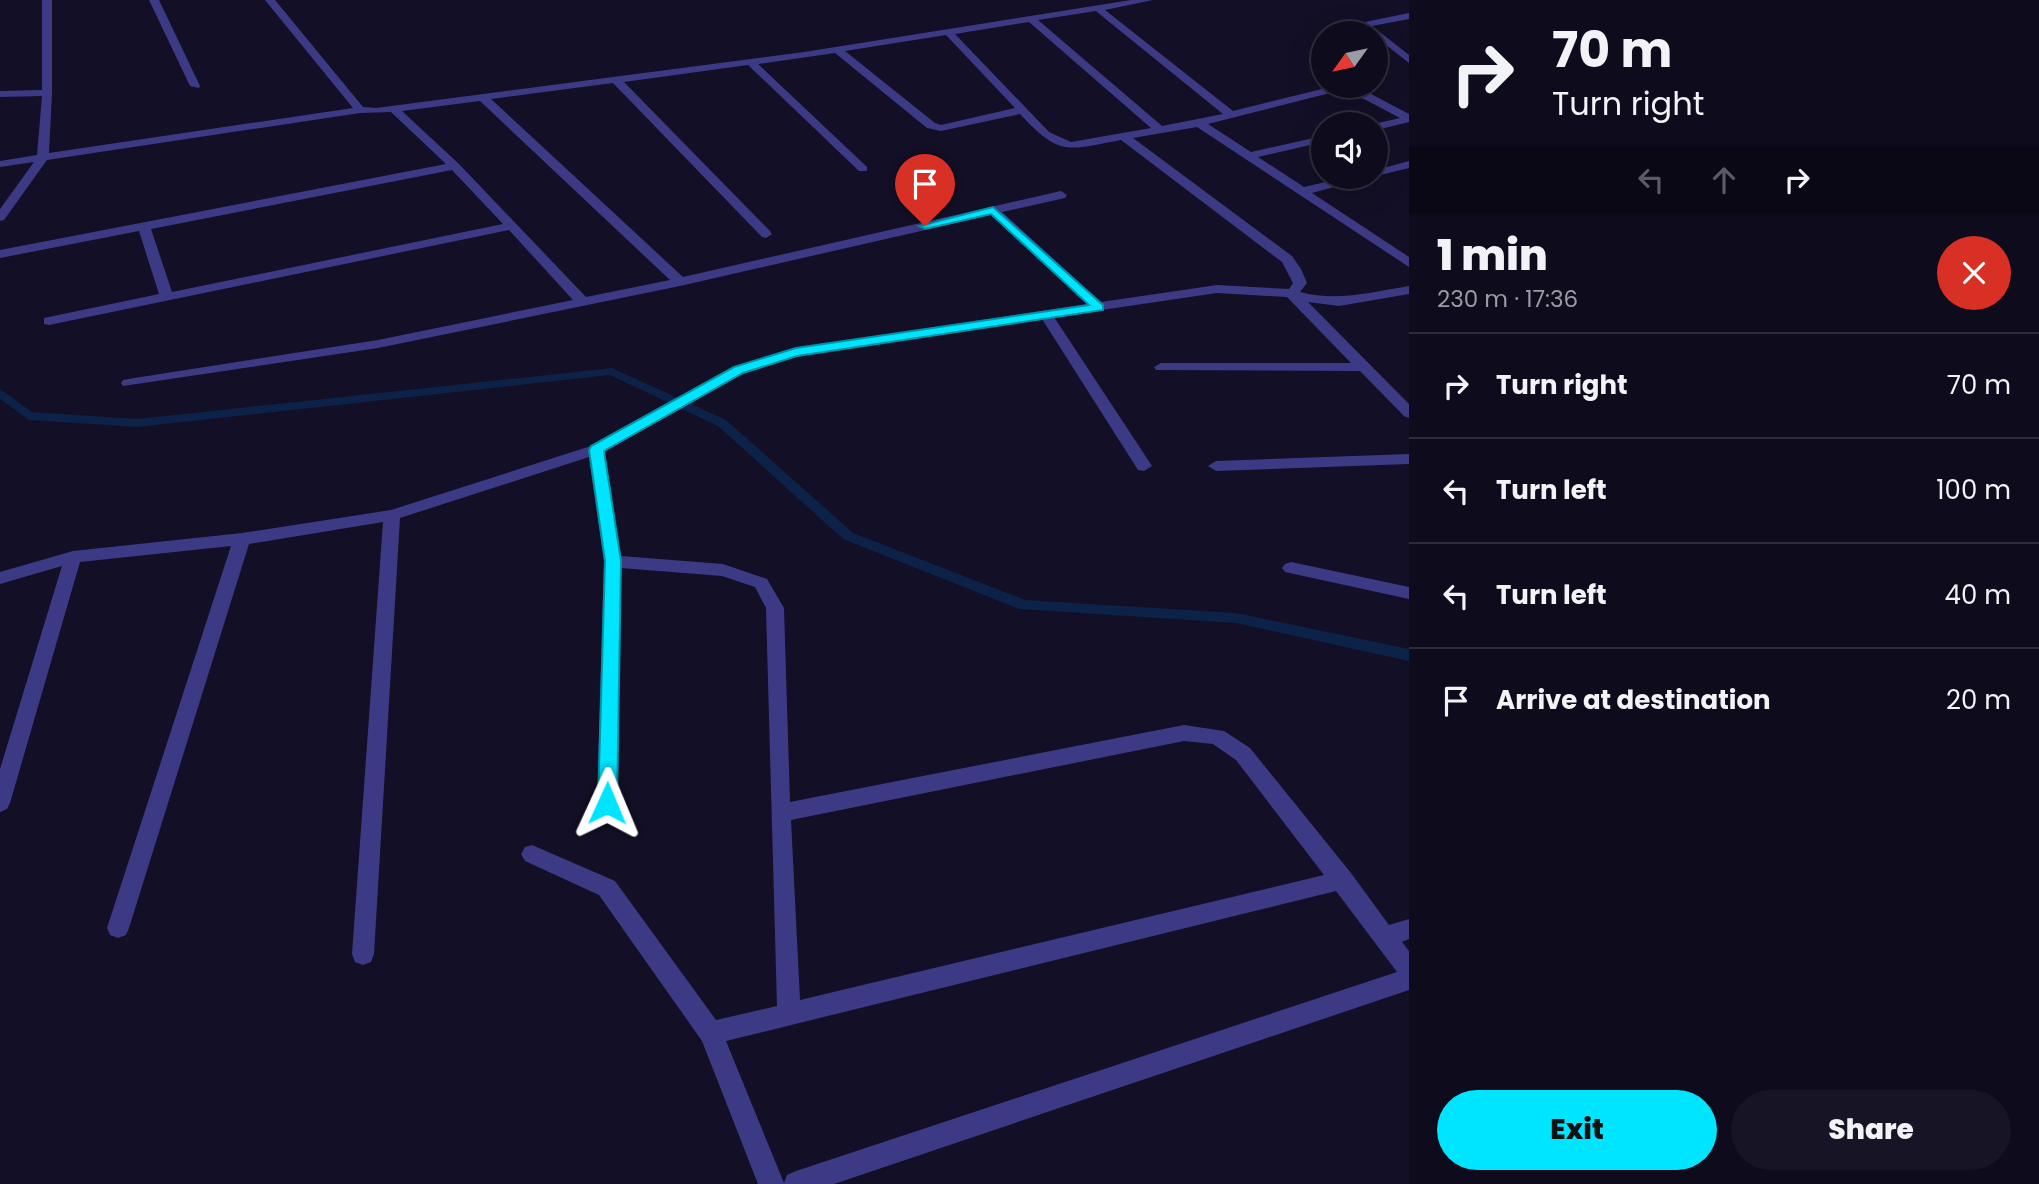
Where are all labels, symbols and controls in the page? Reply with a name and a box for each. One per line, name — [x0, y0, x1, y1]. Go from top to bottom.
text: 70 m — [1552, 16, 1672, 84]
north arrow — [1311, 21, 1388, 98]
map controls — [1311, 21, 1388, 189]
icon: right — [1437, 28, 1528, 119]
text: Turn right — [1552, 81, 1704, 126]
button: sound — [1311, 112, 1388, 189]
pin — [895, 154, 955, 226]
icon: left — [1632, 161, 1670, 199]
icon: ahead — [1705, 161, 1743, 199]
icon: right — [1778, 161, 1816, 199]
icon: arrive — [906, 165, 944, 203]
text: 1 min — [1437, 226, 1548, 285]
button: close — [1937, 236, 2011, 310]
text: 230 m · 17:36 — [1437, 283, 1578, 315]
icon: right — [1437, 367, 1475, 405]
text: Turn right — [1496, 367, 1628, 403]
text: 70 m — [1947, 367, 2011, 403]
icon: left — [1437, 472, 1475, 510]
text: Turn left — [1496, 472, 1607, 508]
text: 100 m — [1936, 472, 2011, 508]
icon: left — [1437, 577, 1475, 615]
text: Turn left — [1496, 577, 1607, 613]
text: 40 m — [1945, 577, 2011, 613]
icon: arrive — [1437, 682, 1475, 720]
text: Arrive at destination — [1496, 682, 1771, 718]
text: 20 m — [1946, 682, 2011, 718]
position arrow — [570, 766, 644, 840]
button: Exit — [1437, 1090, 1717, 1170]
button: Share — [1731, 1090, 2011, 1170]

